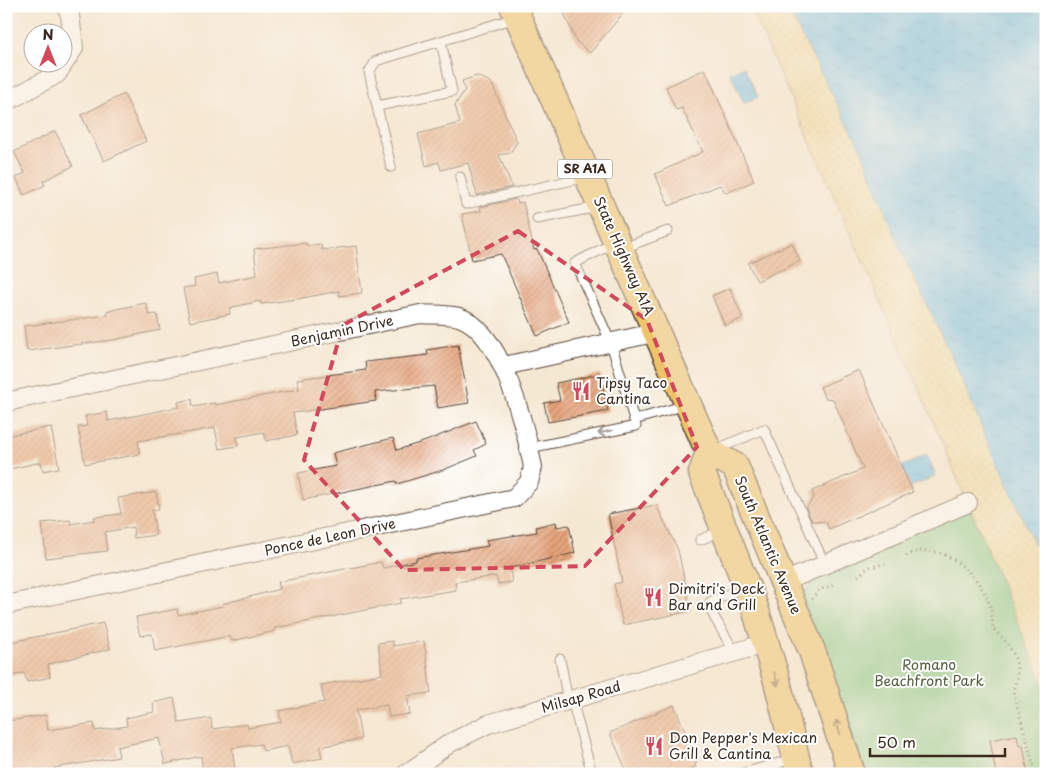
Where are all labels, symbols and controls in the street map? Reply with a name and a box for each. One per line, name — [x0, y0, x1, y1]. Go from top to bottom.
north arrow — [22, 22, 72, 72]
text: N — [42, 24, 54, 45]
road number: SR A1A — [558, 160, 612, 178]
street label: State Highway A1A — [589, 193, 660, 319]
street label: Benjamin Drive — [289, 309, 396, 352]
place label: Tipsy Taco Cantina — [596, 372, 668, 409]
restaurant icon: Tipsy Taco Cantina — [570, 380, 592, 402]
one-way arrow — [597, 428, 613, 437]
street label: South Atlantic Avenue — [730, 472, 807, 618]
street label: Ponce de Leon Drive — [262, 512, 398, 561]
place label: Dimitri's Deck Bar and Grill — [668, 578, 765, 615]
restaurant icon: Dimitri's Deck Bar and Grill — [642, 586, 664, 608]
park label: Romano Beachfront Park — [874, 654, 984, 691]
one-way arrow — [772, 670, 782, 686]
street label: Milsap Road — [539, 675, 623, 718]
one-way arrow — [833, 719, 843, 735]
scale bar — [870, 725, 1004, 757]
place label: Don Pepper's Mexican Grill & Cantina — [669, 727, 817, 764]
text: 50 m — [877, 730, 916, 753]
restaurant icon: Don Pepper's Mexican Grill & Cantina — [643, 735, 665, 757]

